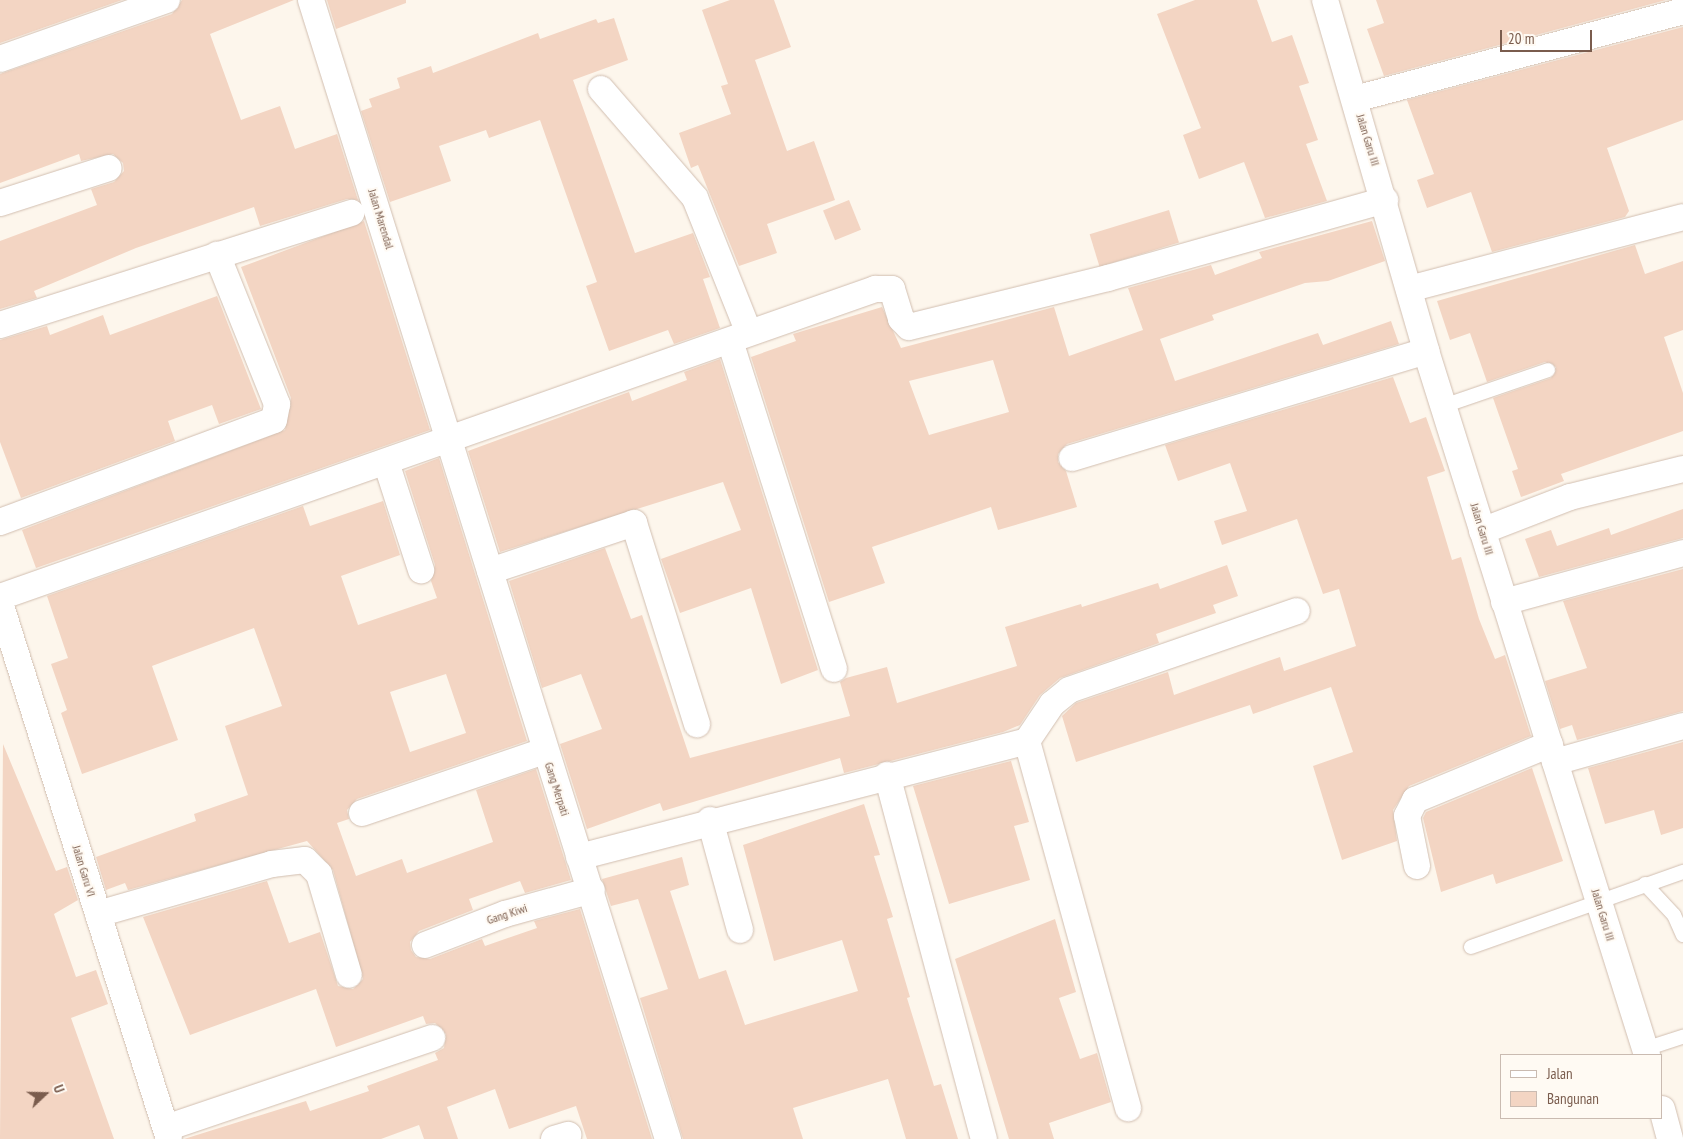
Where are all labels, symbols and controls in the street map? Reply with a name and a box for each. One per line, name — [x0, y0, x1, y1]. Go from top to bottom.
scale bar — [1503, 20, 1596, 52]
text: 20 m — [1508, 29, 1534, 48]
street label: Jalan Garu III — [1353, 112, 1383, 168]
street label: Jalan Marendal — [365, 187, 397, 251]
street label: Jalan Garu III — [1467, 501, 1497, 557]
street label: Gang Merpati — [542, 760, 572, 818]
street label: Jalan Garu VI — [69, 843, 99, 899]
street label: Jalan Garu III — [1588, 887, 1618, 943]
street label: Gang Kiwi — [485, 901, 529, 927]
legend — [1500, 1054, 1663, 1119]
text: Jalan — [1547, 1064, 1573, 1083]
north arrow — [20, 1069, 70, 1119]
text: U — [49, 1082, 69, 1095]
text: Bangunan — [1547, 1089, 1599, 1108]

